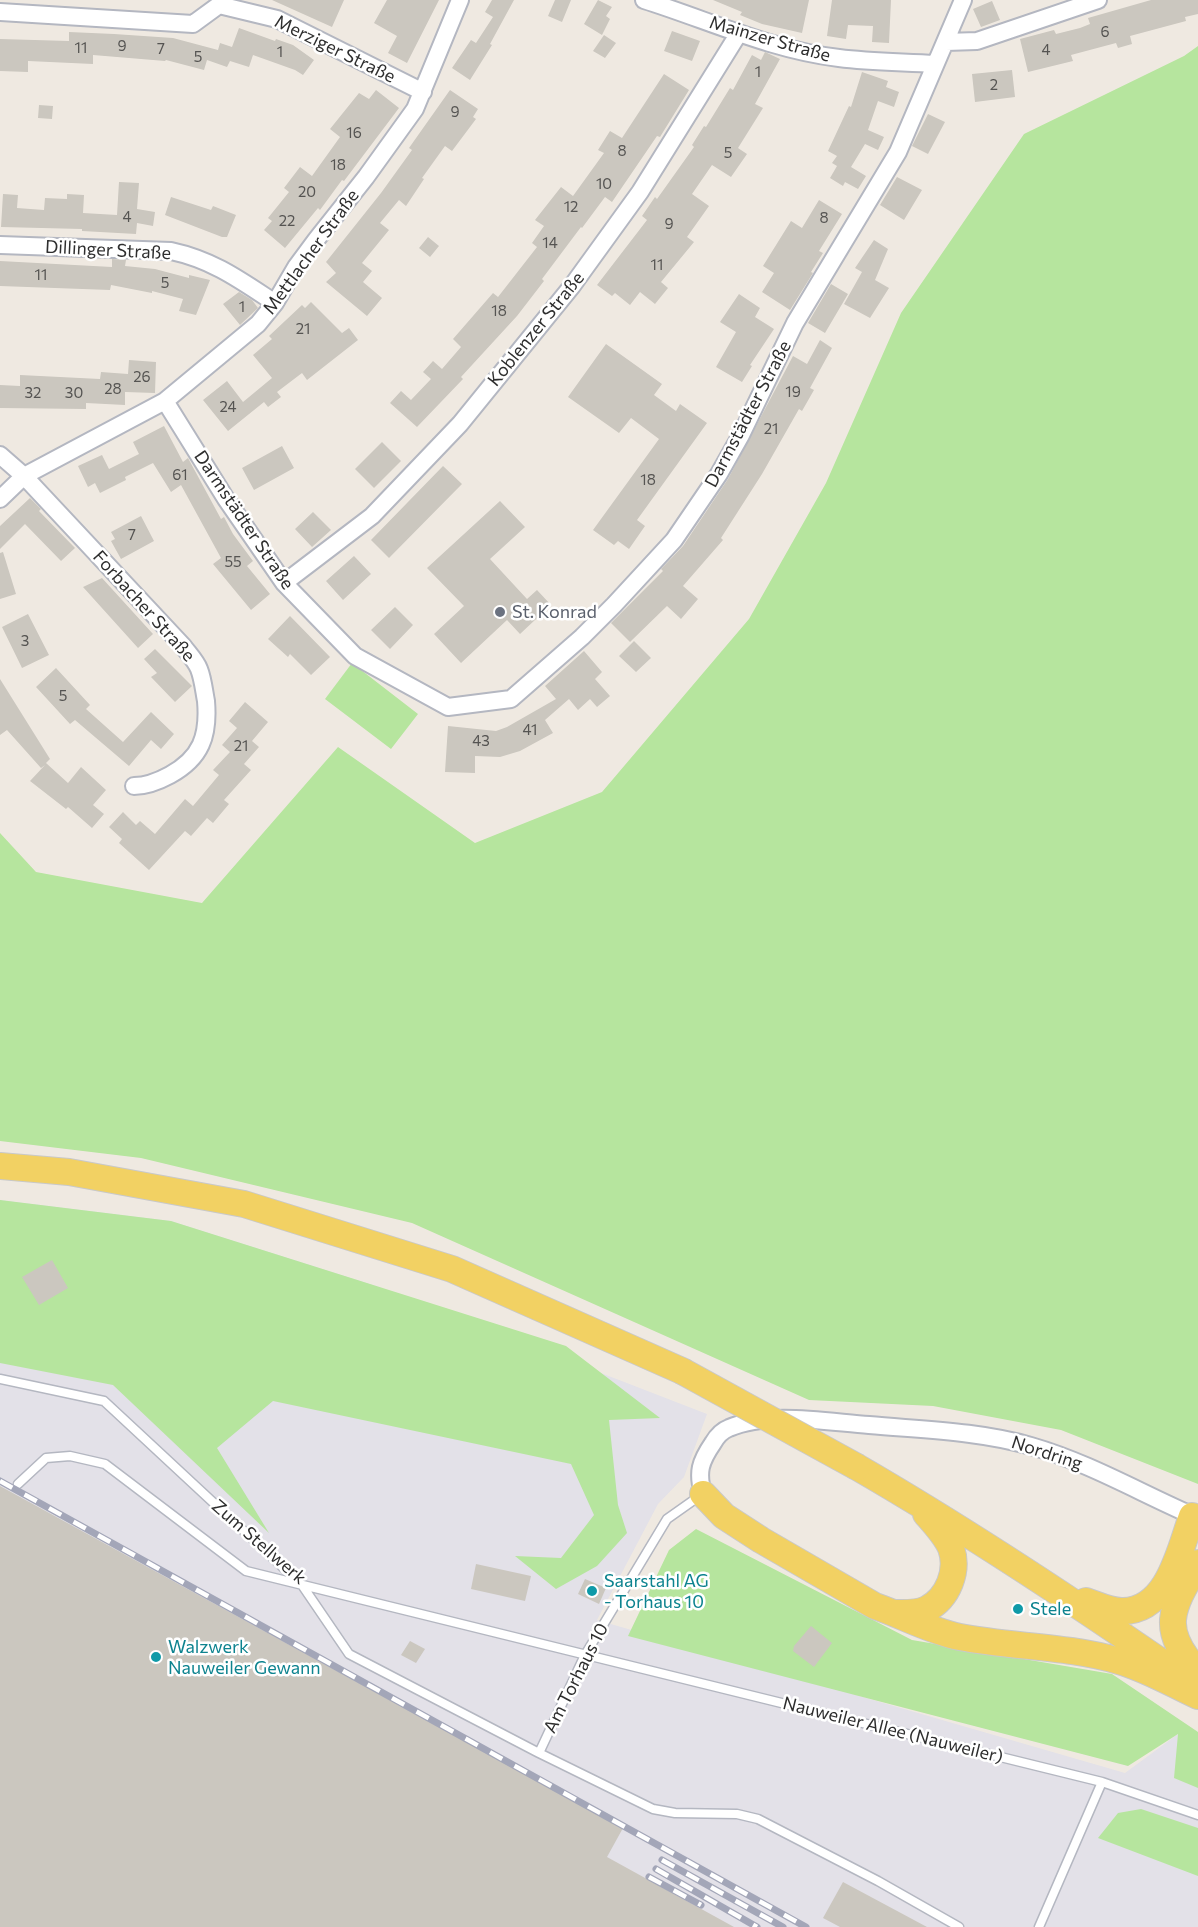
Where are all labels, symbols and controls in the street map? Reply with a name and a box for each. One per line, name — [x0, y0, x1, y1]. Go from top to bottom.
street label: Merziger Straße — [271, 10, 399, 88]
street label: Mainzer Straße — [707, 11, 833, 67]
house number: 6 — [1100, 23, 1110, 41]
house number: 9 — [117, 37, 127, 55]
house number: 11 — [75, 39, 87, 57]
house number: 7 — [157, 40, 165, 58]
house number: 4 — [1042, 41, 1050, 59]
house number: 1 — [277, 43, 283, 61]
house number: 5 — [194, 48, 202, 66]
house number: 1 — [755, 63, 761, 81]
house number: 2 — [990, 76, 998, 94]
house number: 9 — [450, 103, 460, 121]
house number: 16 — [346, 124, 362, 142]
house number: 8 — [617, 142, 627, 160]
house number: 5 — [724, 144, 732, 162]
house number: 18 — [330, 156, 346, 174]
house number: 10 — [596, 175, 612, 193]
house number: 20 — [298, 183, 316, 201]
street label: Mettlacher Straße — [258, 185, 364, 319]
house number: 12 — [564, 198, 578, 216]
house number: 4 — [123, 208, 131, 226]
house number: 8 — [819, 209, 829, 227]
house number: 22 — [279, 212, 295, 230]
house number: 9 — [664, 215, 674, 233]
house number: 14 — [542, 234, 558, 252]
street label: Dillinger Straße — [44, 236, 172, 264]
house number: 11 — [651, 256, 663, 274]
house number: 11 — [35, 266, 47, 284]
street label: Koblenzer Straße — [483, 267, 589, 391]
house number: 5 — [161, 274, 169, 292]
house number: 1 — [239, 298, 245, 316]
house number: 18 — [491, 302, 507, 320]
house number: 21 — [296, 320, 310, 338]
street label: Darmstädter Straße — [700, 337, 796, 491]
house number: 26 — [133, 368, 151, 386]
house number: 28 — [104, 380, 122, 398]
house number: 19 — [785, 383, 801, 401]
house number: 32 — [25, 384, 41, 402]
house number: 30 — [65, 384, 83, 402]
house number: 24 — [219, 398, 237, 416]
house number: 21 — [764, 420, 778, 438]
street label: Darmstädter Straße — [190, 446, 298, 594]
house number: 61 — [172, 466, 188, 484]
house number: 18 — [640, 471, 656, 489]
house number: 7 — [128, 526, 136, 544]
street label: Forbacher Straße — [89, 546, 199, 666]
house number: 55 — [224, 553, 242, 571]
place label: St. Konrad — [512, 601, 597, 623]
marker: St. Konrad — [493, 605, 507, 619]
house number: 3 — [21, 632, 29, 650]
house number: 5 — [59, 687, 67, 705]
house number: 41 — [523, 721, 537, 739]
house number: 43 — [472, 732, 490, 750]
house number: 21 — [234, 737, 248, 755]
street label: Nordring — [1009, 1431, 1085, 1475]
street label: Zum Stellwerk — [207, 1495, 311, 1589]
place label: Saarstahl AG - Torhaus 10 — [604, 1570, 709, 1612]
marker: Saarstahl AG - Torhaus 10 — [585, 1584, 599, 1598]
place label: Stele — [1030, 1598, 1071, 1620]
marker: Stele — [1011, 1602, 1025, 1616]
street label: Am Torhaus 10 — [539, 1619, 613, 1737]
place label: Walzwerk Nauweiler Gewann — [168, 1636, 321, 1678]
marker: Walzwerk Nauweiler Gewann — [149, 1650, 163, 1664]
street label: Nauweiler Allee (Nauweiler) — [781, 1692, 1005, 1768]

